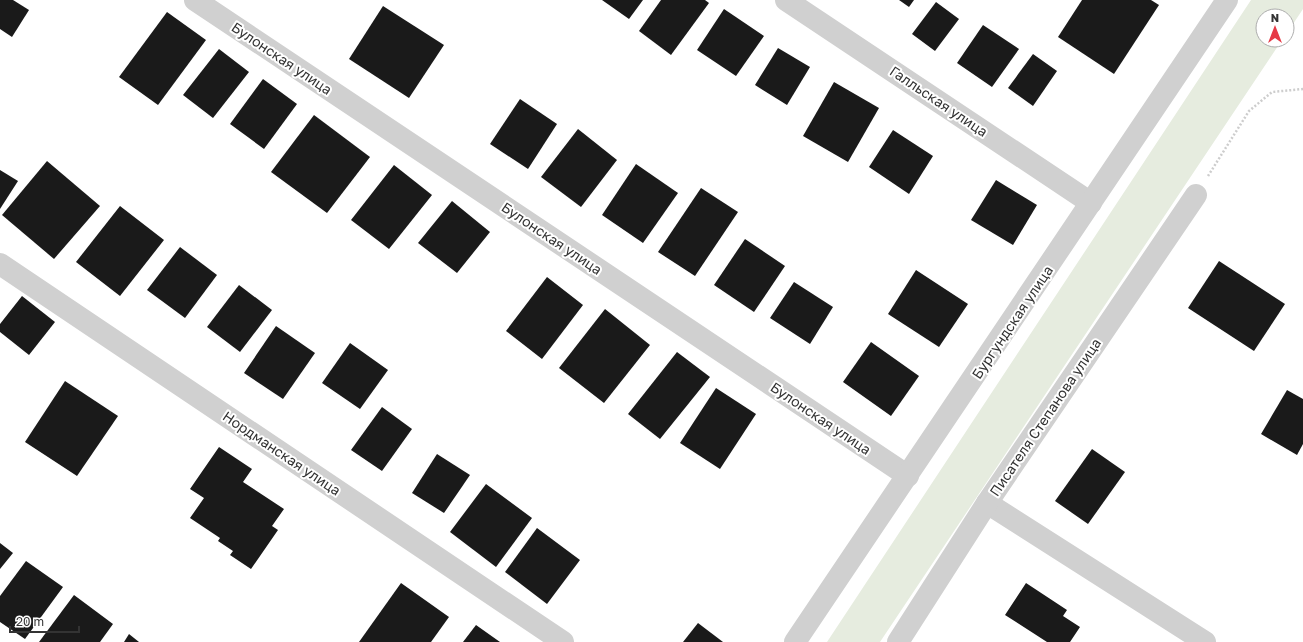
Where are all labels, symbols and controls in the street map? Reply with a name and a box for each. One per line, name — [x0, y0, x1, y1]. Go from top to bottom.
north arrow — [1255, 8, 1295, 48]
text: N — [1271, 11, 1279, 24]
street label: Булонская улица — [229, 18, 335, 98]
street label: Галльская улица — [887, 62, 991, 140]
street label: Булонская улица — [499, 198, 605, 278]
street label: Бургундская улица — [968, 262, 1056, 382]
street label: Писателя Степанова улица — [986, 335, 1104, 499]
street label: Булонская улица — [768, 378, 874, 458]
street label: Нордманская улица — [220, 407, 344, 499]
scale bar — [10, 608, 79, 634]
text: 20 m — [16, 614, 44, 629]

